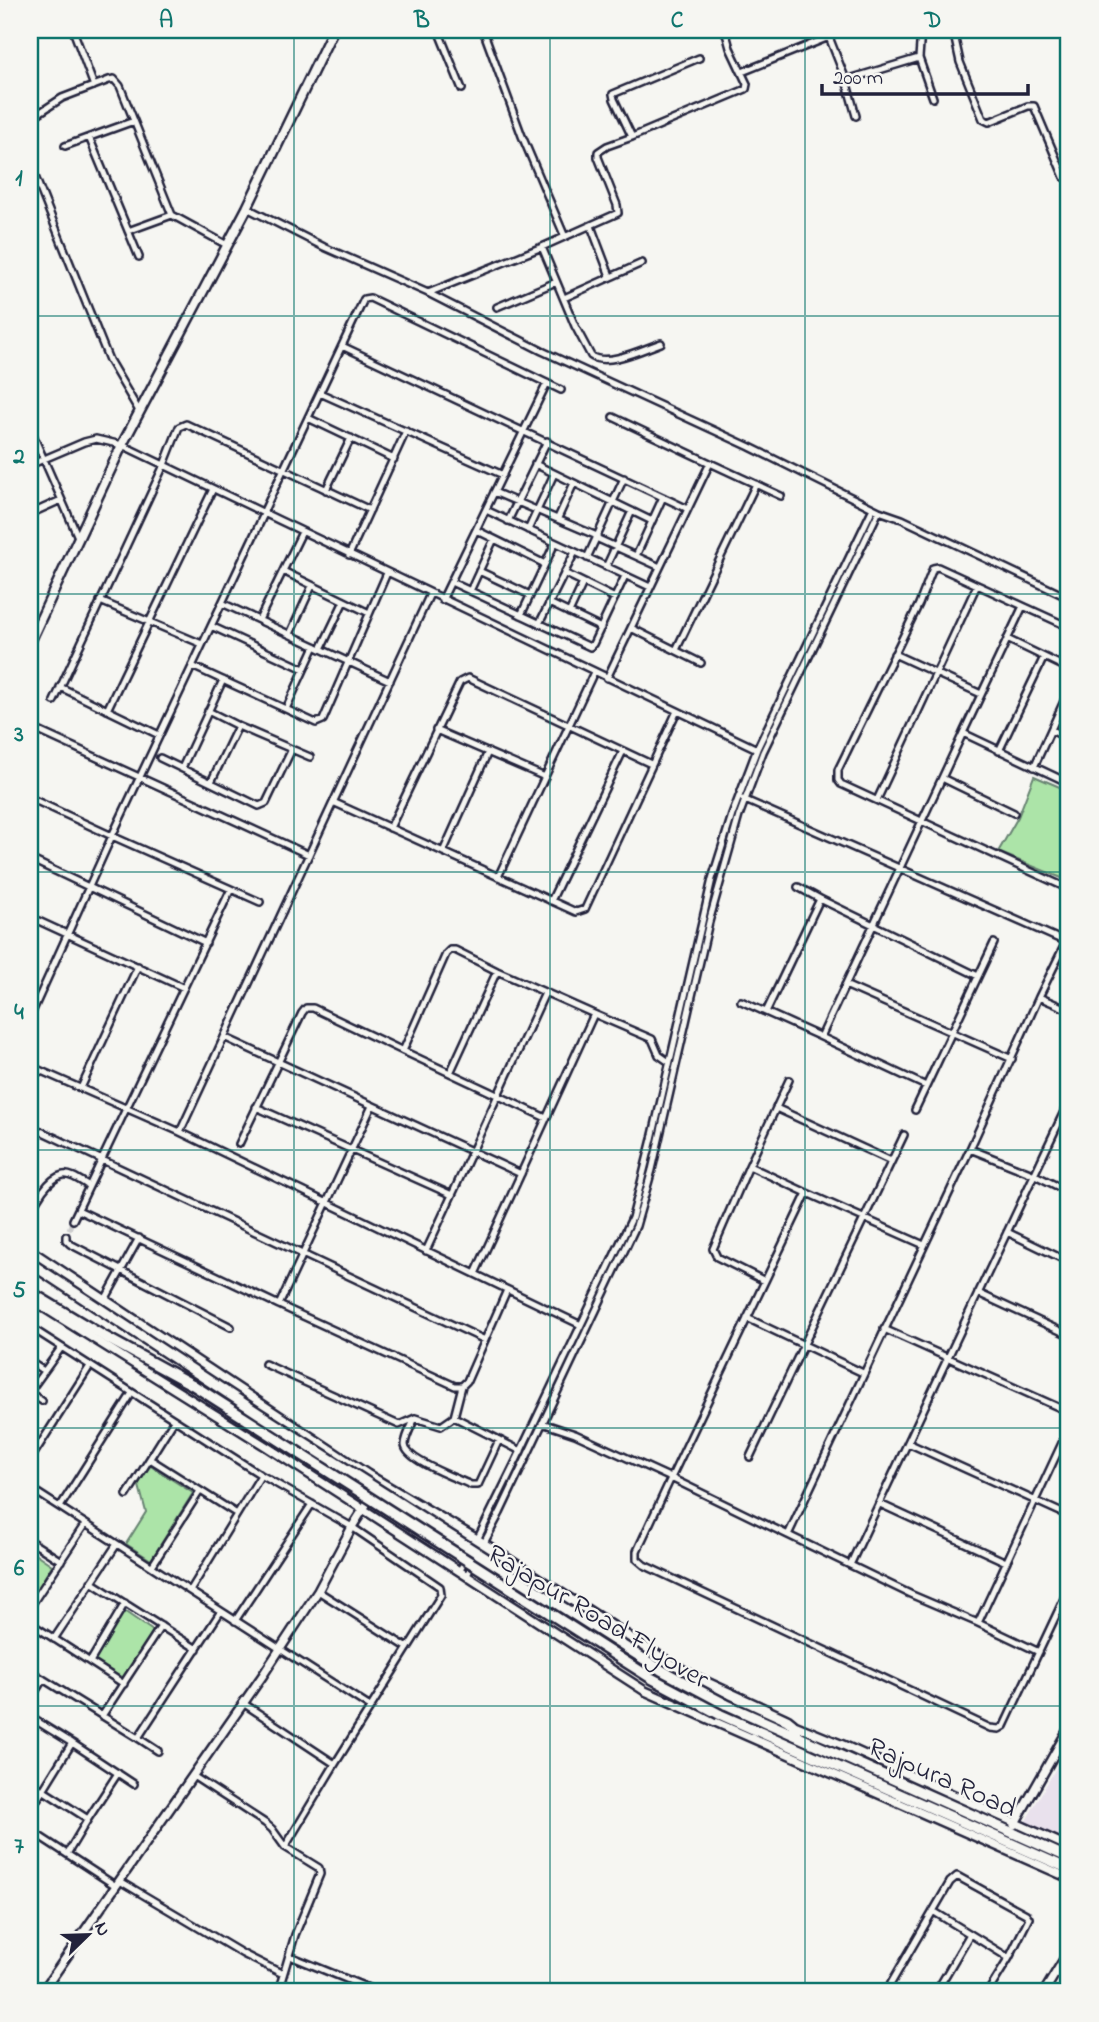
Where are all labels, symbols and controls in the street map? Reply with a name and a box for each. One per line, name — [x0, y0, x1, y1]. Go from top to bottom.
text: A — [159, 5, 173, 38]
text: B — [413, 5, 430, 38]
text: C — [671, 5, 684, 38]
text: D — [924, 5, 941, 38]
scale bar — [822, 52, 1029, 96]
text: 200 m — [833, 64, 883, 94]
text: 1 — [15, 163, 23, 196]
text: 2 — [12, 441, 25, 474]
text: 3 — [13, 719, 24, 752]
text: 4 — [14, 997, 24, 1030]
text: 5 — [12, 1275, 26, 1308]
street label: Rajapur Road Flyover — [478, 1535, 716, 1701]
text: 6 — [14, 1553, 25, 1586]
street label: Rajpura Road — [861, 1728, 1023, 1830]
text: 7 — [14, 1831, 24, 1864]
north arrow — [52, 1899, 122, 1969]
text: N — [86, 1918, 116, 1941]

